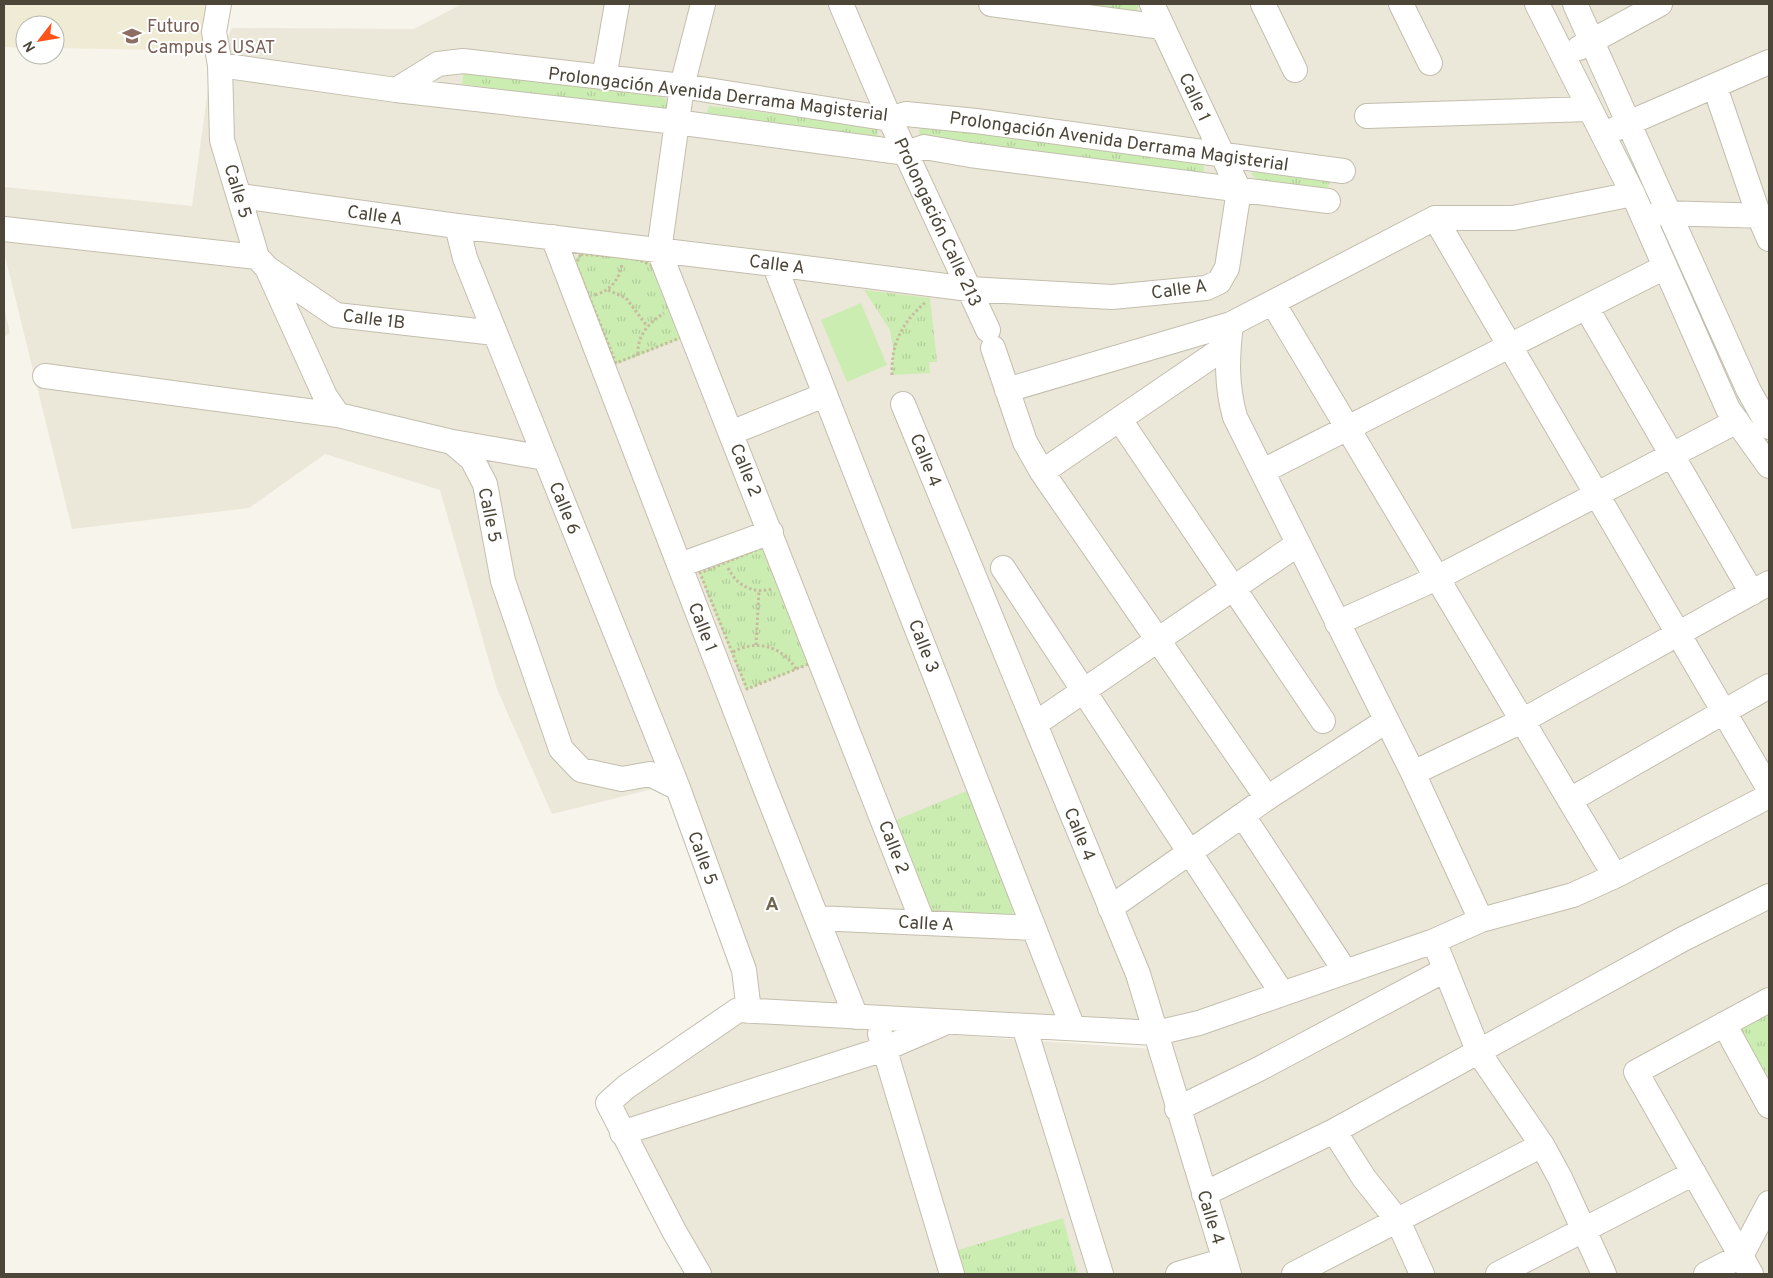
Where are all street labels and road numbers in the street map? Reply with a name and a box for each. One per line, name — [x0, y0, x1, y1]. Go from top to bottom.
street label: Prolongación Avenida Derrama Magisterial — [547, 63, 889, 128]
street label: Calle 1 — [1172, 70, 1215, 126]
street label: Prolongación Avenida Derrama Magisterial — [948, 107, 1290, 178]
street label: Prolongación Calle 213 — [887, 134, 986, 311]
street label: Calle 5 — [217, 161, 256, 221]
street label: Calle A — [345, 201, 404, 232]
street label: Calle A — [748, 251, 806, 280]
street label: Calle A — [1150, 275, 1209, 306]
street label: Calle 1B — [341, 305, 406, 336]
street label: Calle 4 — [904, 430, 946, 491]
street label: Calle 2 — [724, 441, 766, 501]
street label: Calle 6 — [543, 479, 585, 538]
street label: Calle 5 — [471, 486, 506, 545]
street label: Calle 1 — [682, 600, 722, 656]
street label: Calle 3 — [902, 617, 943, 676]
street label: Calle 4 — [1058, 804, 1100, 865]
street label: Calle 2 — [872, 818, 913, 878]
street label: Calle 5 — [681, 828, 722, 889]
street label: Calle A — [897, 912, 954, 937]
street label: Calle 4 — [1190, 1187, 1229, 1247]

